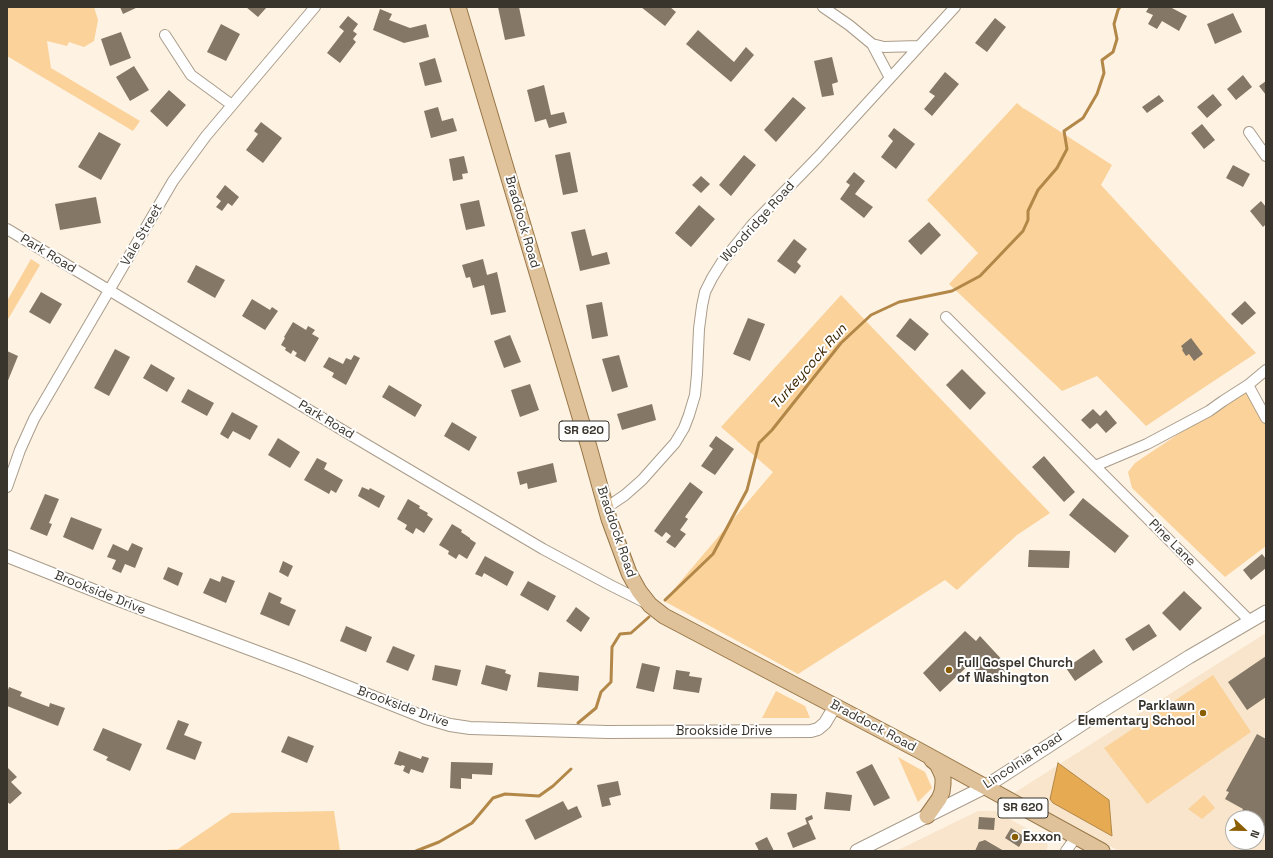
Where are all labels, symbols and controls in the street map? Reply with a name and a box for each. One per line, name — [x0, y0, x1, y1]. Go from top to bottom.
street label: Braddock Road — [501, 174, 543, 270]
street label: Woodridge Road — [718, 178, 798, 266]
street label: Vale Street — [118, 201, 166, 269]
street label: Park Road — [17, 231, 79, 277]
water label: Turkeycock Run — [767, 321, 851, 413]
street label: Park Road — [295, 397, 357, 443]
road number: SR 620 — [559, 421, 609, 441]
street label: Braddock Road — [593, 484, 639, 580]
street label: Pine Lane — [1145, 516, 1199, 570]
street label: Brookside Drive — [52, 568, 148, 618]
place label: Full Gospel Church of Washington — [957, 655, 1073, 686]
marker: Full Gospel Church of Washington — [944, 665, 954, 675]
street label: Brookside Drive — [355, 683, 451, 731]
street label: Braddock Road — [827, 697, 919, 755]
place label: Parklawn Elementary School — [1078, 698, 1195, 729]
marker: Parklawn Elementary School — [1198, 708, 1208, 718]
street label: Brookside Drive — [676, 723, 772, 739]
street label: Lincolnia Road — [981, 730, 1065, 792]
road number: SR 620 — [998, 798, 1048, 818]
north arrow — [1225, 810, 1265, 850]
text: N — [1247, 828, 1263, 840]
place label: Exxon — [1023, 829, 1061, 845]
marker: Exxon — [1010, 832, 1020, 842]

